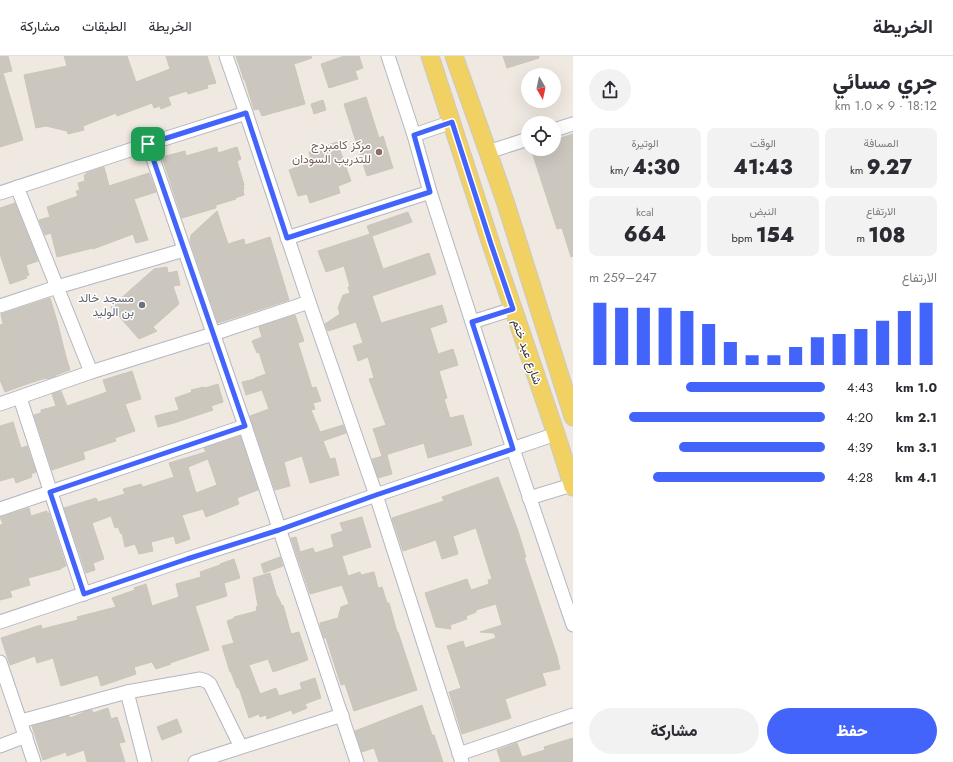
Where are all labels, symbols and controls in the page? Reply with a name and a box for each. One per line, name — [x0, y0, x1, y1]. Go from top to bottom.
text: الخريطة — [873, 13, 933, 40]
text: مشاركة — [20, 16, 60, 36]
text: الطبقات — [82, 16, 126, 36]
text: الخريطة — [148, 16, 192, 36]
text: جري مسائي — [832, 65, 937, 97]
north arrow — [521, 68, 561, 108]
map controls — [521, 68, 561, 156]
button: share — [589, 69, 631, 111]
text: 18:12 · 9 × 1.0 km — [835, 96, 937, 115]
button: locate — [521, 116, 561, 156]
pin — [131, 127, 165, 161]
icon: arrive — [137, 133, 159, 155]
text: الوتيرة — [632, 135, 658, 151]
text: الوقت — [750, 135, 776, 151]
text: المسافة — [864, 135, 898, 151]
place label: مركز كامبردج للتدريب السودان — [292, 136, 371, 168]
marker: مركز كامبردج للتدريب السودان — [374, 147, 384, 157]
text: 4:30 — [632, 153, 680, 182]
text: 41:43 — [733, 153, 793, 182]
text: 9.27 — [867, 153, 912, 182]
text: /km — [610, 162, 632, 178]
text: km — [850, 162, 867, 178]
text: النبض — [749, 203, 777, 219]
text: الارتفاع — [866, 203, 896, 219]
text: kcal — [636, 204, 654, 220]
text: 664 — [624, 220, 666, 249]
text: 154 — [756, 221, 795, 250]
text: 108 — [868, 221, 906, 250]
text: bpm — [732, 230, 756, 246]
text: m — [856, 230, 868, 246]
text: 247–259 m — [589, 268, 657, 287]
text: الارتفاع — [902, 268, 937, 287]
place label: مسجد خالد بن الوليد — [78, 289, 134, 321]
marker: مسجد خالد بن الوليد — [137, 300, 147, 310]
street label: شارع عبد ختم — [507, 317, 547, 387]
text: 4:43 — [847, 378, 873, 397]
text: 1.0 km — [896, 378, 937, 397]
text: 4:20 — [846, 408, 873, 427]
text: 2.1 km — [896, 408, 937, 427]
text: 4:39 — [847, 438, 873, 457]
text: 3.1 km — [896, 438, 937, 457]
text: 4:28 — [847, 468, 873, 487]
text: 4.1 km — [895, 468, 937, 487]
button: مشاركة — [589, 708, 759, 754]
button: حفظ — [767, 708, 937, 754]

